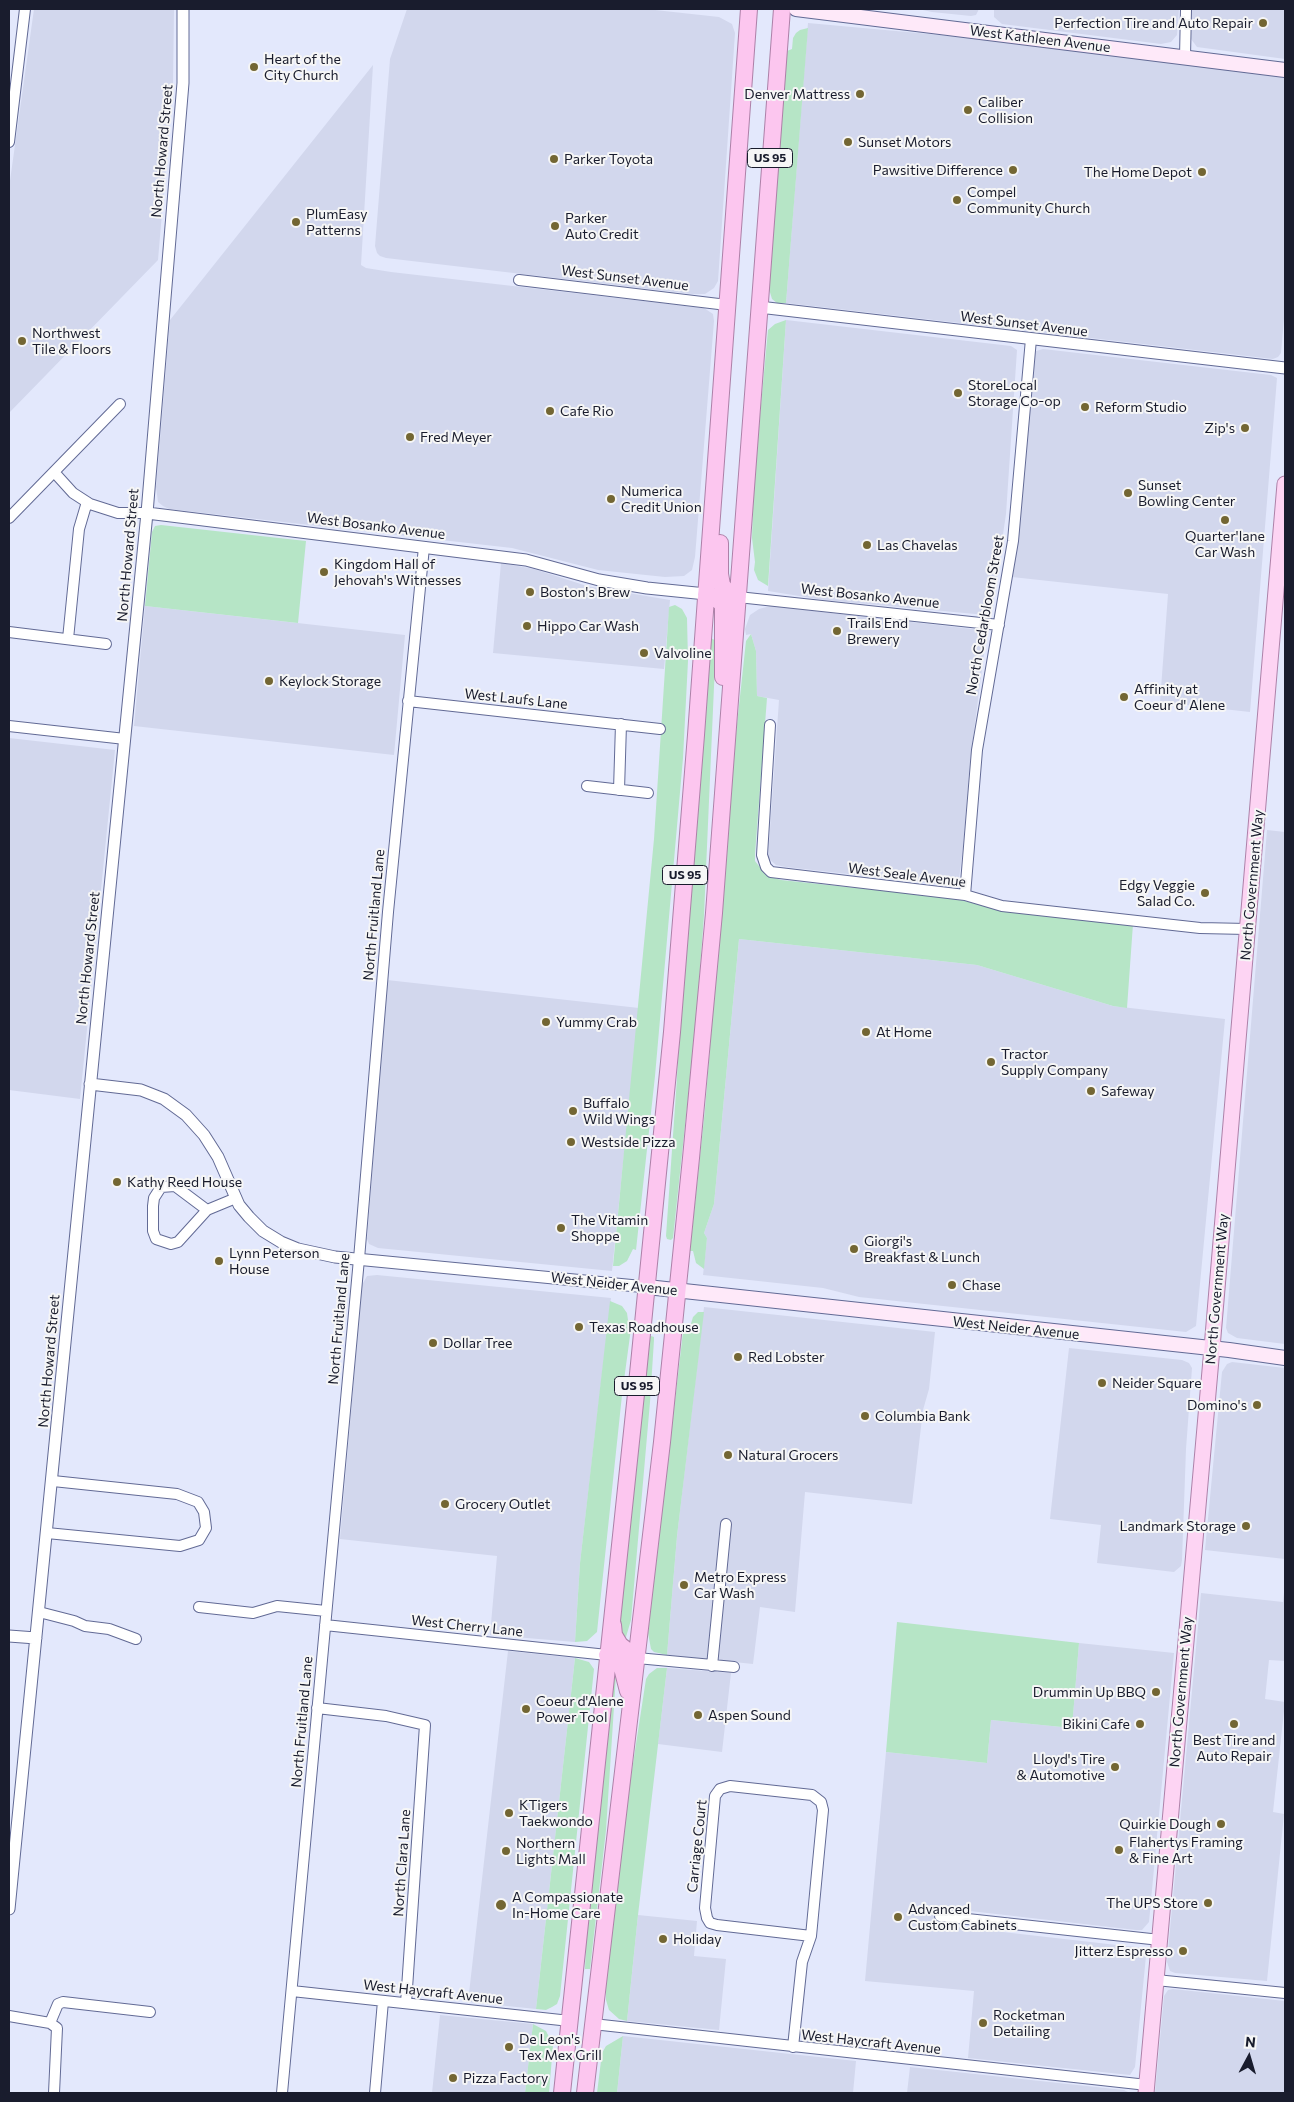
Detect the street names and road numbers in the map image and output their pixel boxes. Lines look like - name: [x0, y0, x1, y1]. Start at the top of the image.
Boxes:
- street label: West Kathleen Avenue: [969, 22, 1111, 56]
- street label: North Howard Street: [148, 84, 176, 218]
- road number: US 95: [748, 148, 792, 168]
- street label: West Sunset Avenue: [560, 262, 690, 294]
- street label: West Sunset Avenue: [959, 308, 1089, 340]
- street label: North Howard Street: [114, 488, 142, 622]
- street label: West Bosanko Avenue: [306, 509, 446, 543]
- street label: North Cedarbloom Street: [963, 534, 1007, 696]
- street label: West Bosanko Avenue: [800, 580, 940, 612]
- street label: West Laufs Lane: [464, 685, 568, 713]
- street label: North Government Way: [1237, 809, 1267, 961]
- street label: North Fruitland Lane: [360, 849, 388, 981]
- street label: West Seale Avenue: [847, 859, 967, 891]
- road number: US 95: [662, 866, 708, 884]
- street label: North Howard Street: [73, 891, 103, 1025]
- street label: North Government Way: [1202, 1213, 1232, 1365]
- street label: North Fruitland Lane: [325, 1253, 353, 1385]
- street label: West Neider Avenue: [550, 1269, 678, 1299]
- street label: North Howard Street: [35, 1294, 63, 1428]
- street label: West Neider Avenue: [952, 1313, 1080, 1343]
- road number: US 95: [614, 1376, 660, 1395]
- street label: West Cherry Lane: [410, 1612, 524, 1640]
- street label: North Government Way: [1166, 1616, 1196, 1768]
- street label: North Fruitland Lane: [288, 1656, 316, 1788]
- street label: Carriage Court: [684, 1799, 710, 1893]
- street label: North Clara Lane: [390, 1809, 414, 1917]
- street label: West Haycraft Avenue: [362, 1976, 504, 2008]
- street label: West Haycraft Avenue: [800, 2026, 942, 2058]

